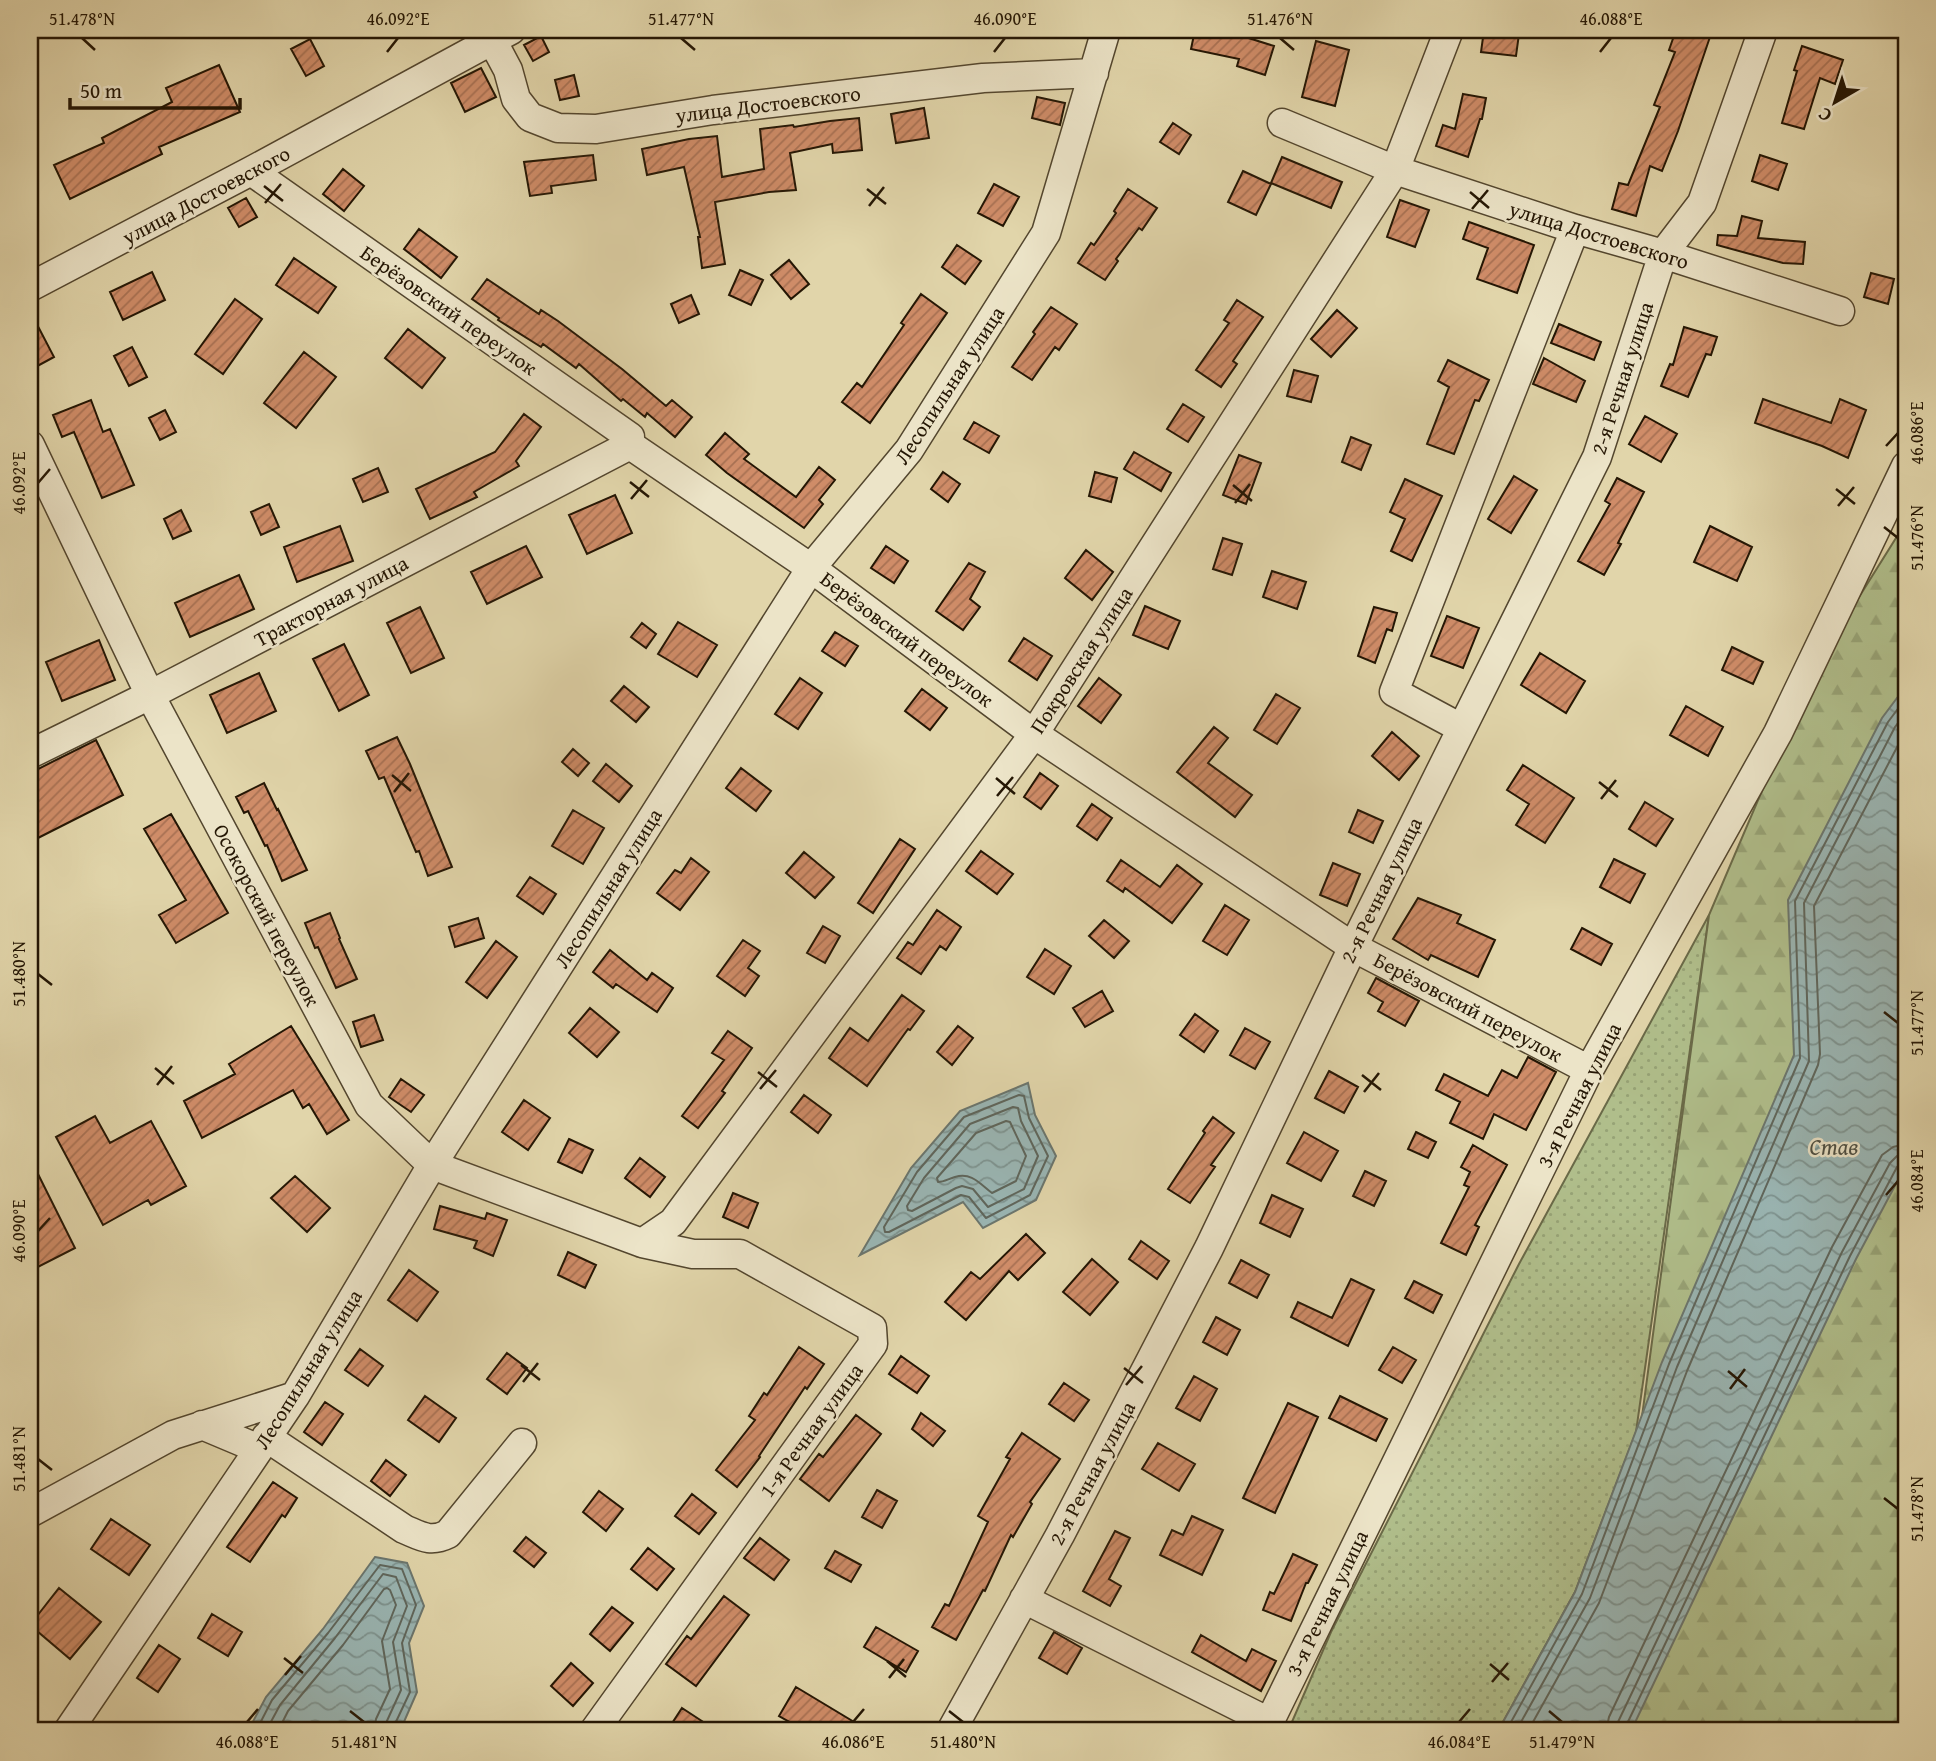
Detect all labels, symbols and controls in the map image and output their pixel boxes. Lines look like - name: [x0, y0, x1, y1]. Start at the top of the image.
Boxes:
- text: 51.478°N: [49, 5, 115, 32]
- text: 46.092°E: [366, 5, 430, 32]
- text: 51.477°N: [648, 5, 714, 32]
- text: 46.090°E: [973, 5, 1037, 32]
- text: 51.476°N: [1247, 5, 1313, 32]
- text: 46.088°E: [1579, 5, 1643, 32]
- scale bar: [70, 66, 240, 110]
- north arrow: [1800, 66, 1870, 136]
- text: 50 m: [80, 75, 122, 106]
- street label: улица Достоевского: [673, 77, 862, 131]
- text: С: [1811, 101, 1837, 129]
- street label: улица Достоевского: [116, 138, 296, 253]
- street label: улица Достоевского: [1504, 193, 1693, 277]
- street label: Берёзовский переулок: [354, 237, 544, 383]
- street label: 2-я Речная улица: [1583, 298, 1661, 458]
- street label: Лесопильная улица: [886, 300, 1012, 470]
- text: 46.086°E: [1903, 401, 1930, 465]
- text: 46.092°E: [5, 451, 32, 515]
- text: 51.476°N: [1903, 505, 1930, 571]
- street label: Тракторная улица: [248, 547, 414, 655]
- street label: Берёзовский переулок: [814, 564, 1000, 715]
- street label: Покровская улица: [1022, 580, 1140, 740]
- street label: Лесопильная улица: [546, 802, 670, 974]
- street label: 2-я Речная улица: [1332, 812, 1430, 968]
- street label: Осокорский переулок: [206, 818, 328, 1012]
- text: 51.480°N: [5, 941, 32, 1007]
- street label: Берёзовский переулок: [1368, 944, 1568, 1070]
- text: 51.477°N: [1903, 990, 1930, 1056]
- street label: 3-я Речная улица: [1529, 1017, 1629, 1173]
- water label: Став: [1810, 1130, 1858, 1163]
- text: 46.084°E: [1903, 1149, 1930, 1213]
- text: 46.090°E: [5, 1199, 32, 1263]
- street label: Лесопильная улица: [246, 1283, 370, 1455]
- street label: 1-я Речная улица: [752, 1357, 870, 1503]
- street label: 2-я Речная улица: [1041, 1395, 1143, 1551]
- text: 51.481°N: [5, 1426, 32, 1492]
- text: 51.478°N: [1903, 1476, 1930, 1542]
- street label: 3-я Речная улица: [1278, 1525, 1376, 1681]
- text: 46.088°E: [215, 1728, 279, 1755]
- text: 51.481°N: [331, 1728, 397, 1755]
- text: 46.086°E: [821, 1728, 885, 1755]
- text: 51.480°N: [930, 1728, 996, 1755]
- text: 46.084°E: [1427, 1728, 1491, 1755]
- text: 51.479°N: [1529, 1728, 1595, 1755]

